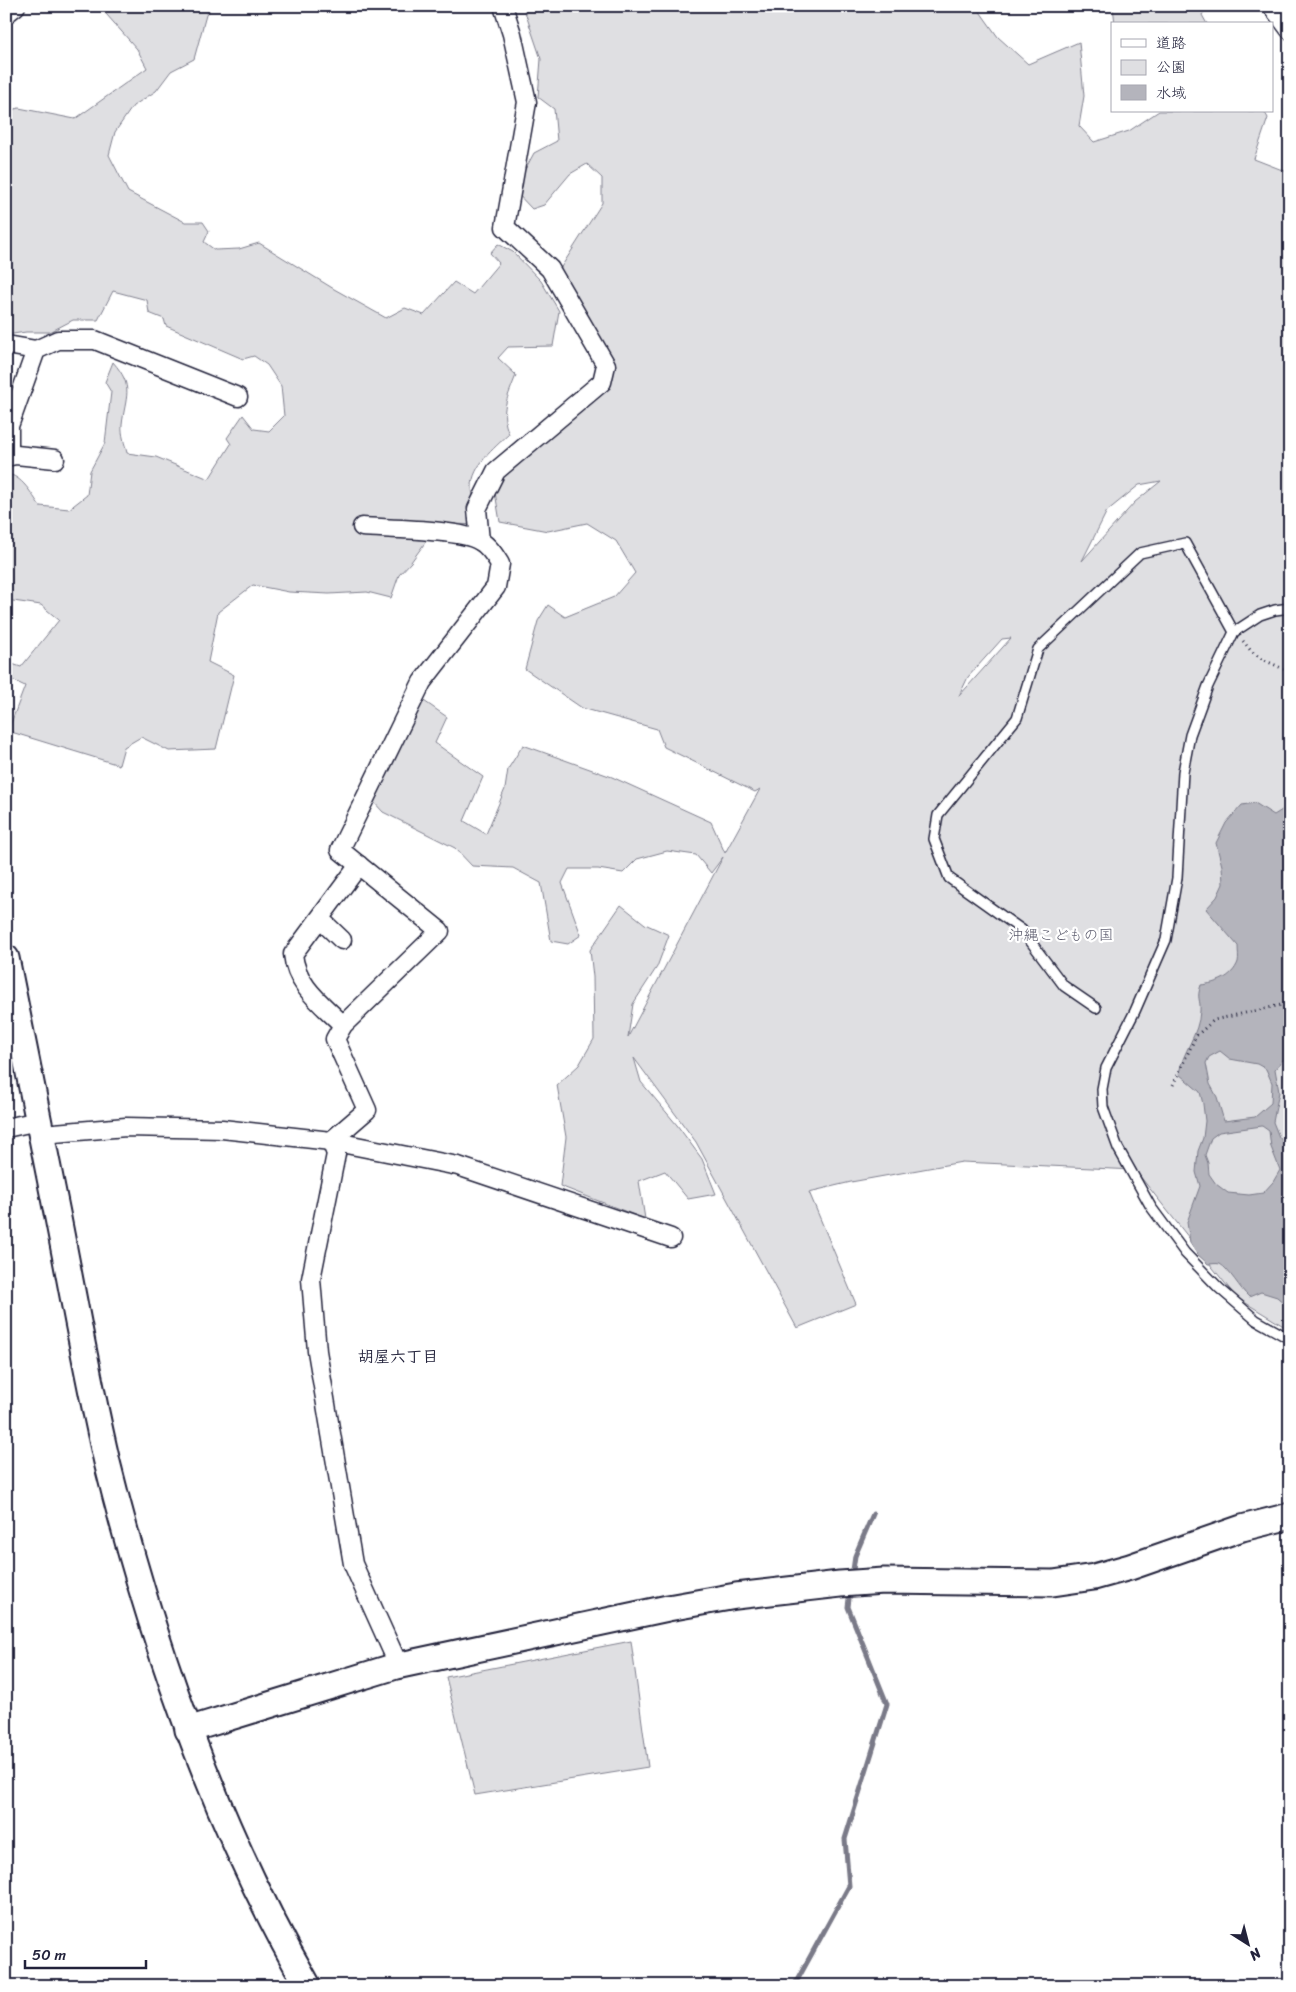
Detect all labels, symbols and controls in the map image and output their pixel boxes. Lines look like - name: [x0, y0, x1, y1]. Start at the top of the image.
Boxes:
- legend: [1111, 22, 1274, 112]
- text: 道路: [1156, 30, 1186, 56]
- text: 公園: [1156, 54, 1186, 80]
- text: 水域: [1156, 80, 1186, 106]
- park label: 沖縄こどもの国: [1008, 922, 1114, 948]
- district label: 胡屋六丁目: [358, 1342, 438, 1371]
- north arrow: [1224, 1920, 1274, 1970]
- scale bar: [25, 1937, 146, 1969]
- text: N: [1244, 1941, 1267, 1967]
- text: 50 m: [32, 1942, 67, 1968]

